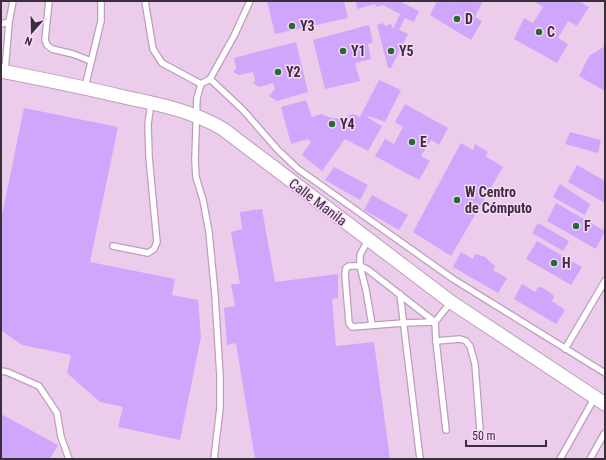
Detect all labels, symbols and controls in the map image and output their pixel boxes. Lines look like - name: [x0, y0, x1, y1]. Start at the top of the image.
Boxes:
- place label: D: [465, 11, 473, 27]
- north arrow: [12, 12, 52, 52]
- marker: D: [452, 14, 462, 24]
- place label: Y3: [300, 18, 315, 34]
- marker: Y3: [287, 21, 297, 31]
- place label: C: [547, 24, 555, 40]
- marker: C: [534, 27, 544, 37]
- text: N: [23, 34, 34, 48]
- place label: Y1: [351, 43, 366, 59]
- place label: Y5: [399, 43, 414, 59]
- marker: Y1: [338, 46, 348, 56]
- marker: Y5: [386, 46, 396, 56]
- place label: Y2: [286, 64, 301, 80]
- marker: Y2: [273, 67, 283, 77]
- place label: Y4: [340, 116, 355, 132]
- marker: Y4: [327, 119, 337, 129]
- place label: E: [420, 134, 427, 150]
- marker: E: [407, 137, 417, 147]
- street label: Calle Manila: [286, 175, 350, 229]
- place label: W Centro de Cómputo: [465, 184, 532, 216]
- marker: W Centro de Cómputo: [452, 195, 462, 205]
- place label: F: [584, 218, 591, 234]
- marker: F: [571, 221, 581, 231]
- place label: H: [562, 255, 571, 271]
- marker: H: [549, 258, 559, 268]
- scale bar: [466, 422, 546, 448]
- text: 50 m: [472, 429, 496, 443]

